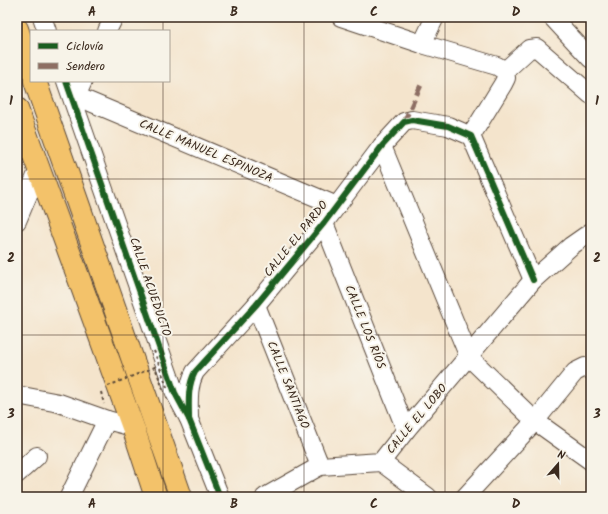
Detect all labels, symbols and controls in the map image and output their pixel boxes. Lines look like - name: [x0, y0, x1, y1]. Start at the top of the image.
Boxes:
- text: A: [88, 2, 96, 23]
- text: B: [230, 2, 238, 23]
- text: C: [370, 2, 378, 23]
- text: D: [512, 2, 521, 23]
- legend: [30, 30, 170, 82]
- text: Ciclovía: [66, 37, 104, 56]
- text: Sendero: [66, 57, 105, 76]
- text: 1: [9, 91, 13, 112]
- text: 1: [595, 91, 599, 112]
- street label: CALLE MANUEL ESPINOZA: [136, 114, 276, 188]
- street label: CALLE EL PARDO: [259, 196, 333, 281]
- street label: CALLE ACUEDUCTO: [124, 235, 176, 340]
- text: 2: [7, 248, 15, 269]
- text: 2: [593, 248, 601, 269]
- street label: CALLE LOS RÍOS: [340, 282, 391, 372]
- street label: CALLE SANTIAGO: [262, 338, 315, 432]
- street label: CALLE EL LOBO: [382, 379, 453, 458]
- text: 3: [6, 404, 15, 425]
- text: 3: [592, 404, 601, 425]
- north arrow: [538, 444, 578, 484]
- text: N: [555, 446, 567, 465]
- text: A: [88, 494, 96, 514]
- text: B: [230, 494, 238, 514]
- text: C: [370, 494, 378, 514]
- text: D: [512, 494, 521, 514]

